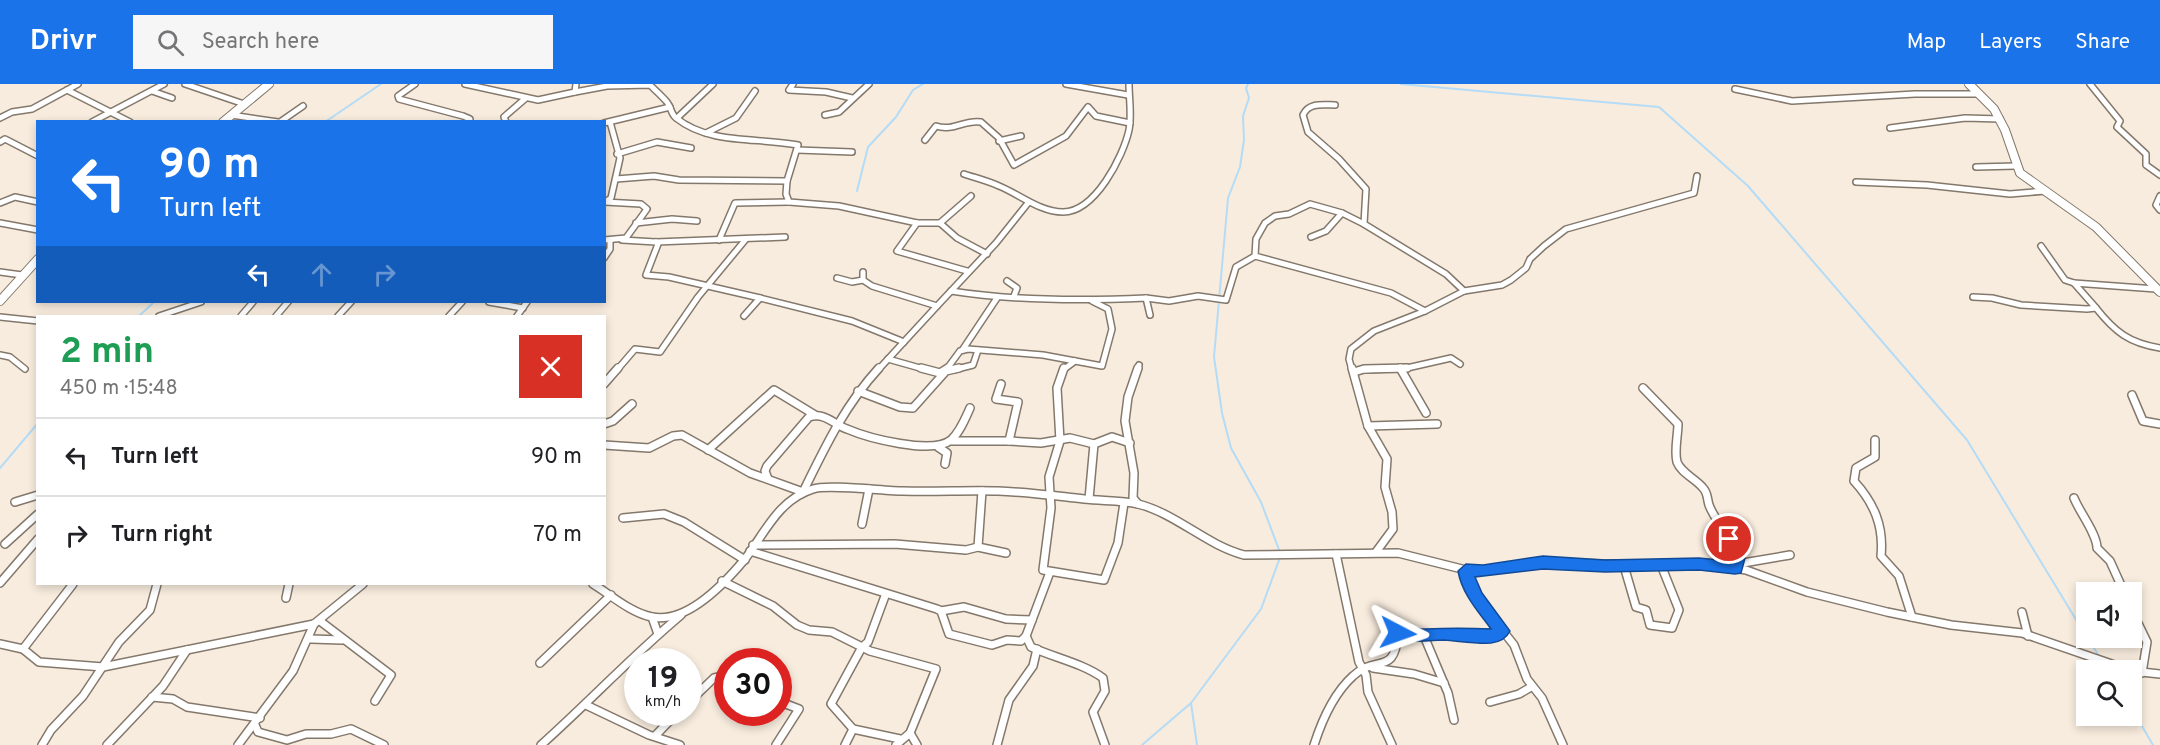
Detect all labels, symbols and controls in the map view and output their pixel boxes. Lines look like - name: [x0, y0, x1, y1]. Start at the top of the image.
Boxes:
- search box: [133, 15, 553, 69]
- text: Drivr: [30, 24, 97, 60]
- icon: search: [154, 26, 187, 59]
- text: Search here: [202, 29, 319, 56]
- text: Map: [1907, 29, 1946, 56]
- text: Layers: [1979, 29, 2042, 56]
- text: Share: [2075, 29, 2130, 56]
- text: 90 m: [159, 140, 260, 193]
- icon: left: [60, 144, 138, 222]
- text: Turn left: [159, 192, 261, 226]
- icon: left: [242, 258, 275, 291]
- icon: ahead: [305, 258, 338, 291]
- icon: right: [368, 258, 401, 291]
- text: 2 min: [60, 330, 154, 376]
- button: close: [519, 335, 582, 398]
- text: 450 m · 15:48: [60, 376, 178, 402]
- icon: left: [60, 441, 93, 474]
- text: Turn left: [111, 444, 199, 471]
- text: 90 m: [531, 444, 582, 471]
- pin: [1703, 513, 1754, 564]
- icon: right: [60, 519, 93, 552]
- text: Turn right: [111, 522, 213, 549]
- text: 70 m: [533, 522, 582, 549]
- icon: arrive: [1712, 522, 1745, 555]
- map controls: [2076, 582, 2142, 726]
- button: sound: [2076, 582, 2142, 648]
- position arrow: [1366, 601, 1430, 665]
- speed limit sign: 30: [714, 648, 792, 726]
- button: search: [2076, 660, 2142, 726]
- text: 19: [648, 661, 678, 698]
- text: km/h: [645, 693, 681, 712]

